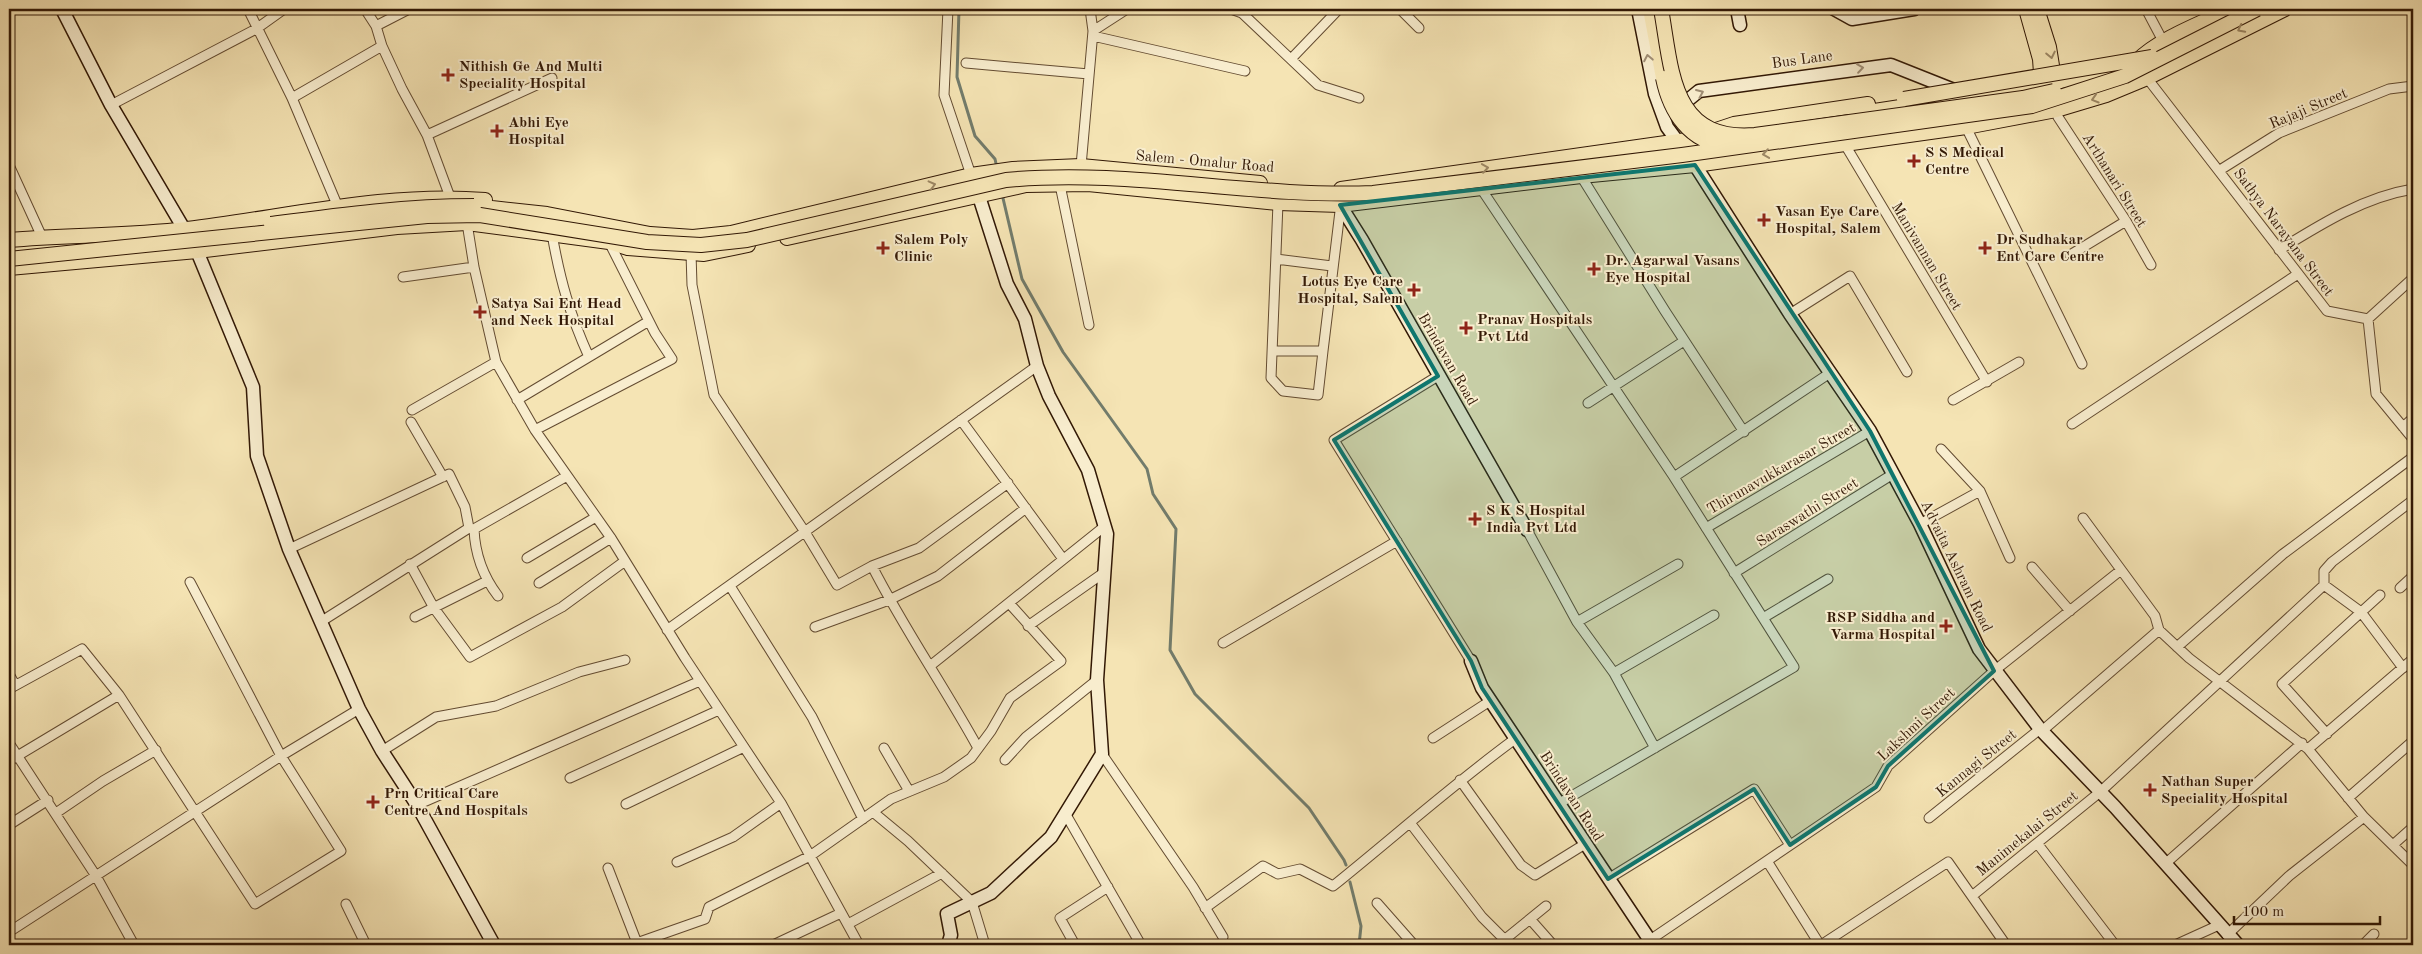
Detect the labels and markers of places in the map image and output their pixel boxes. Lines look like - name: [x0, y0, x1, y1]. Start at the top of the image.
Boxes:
- place label: Nithish Ge And Multi Speciality Hospital: [459, 60, 602, 92]
- marker: Nithish Ge And Multi Speciality Hospital: [441, 68, 455, 82]
- place label: Abhi Eye Hospital: [508, 116, 569, 148]
- marker: Abhi Eye Hospital: [490, 124, 504, 138]
- place label: S S Medical Centre: [1925, 146, 2005, 178]
- marker: S S Medical Centre: [1907, 154, 1921, 168]
- place label: Vasan Eye Care Hospital, Salem: [1775, 205, 1881, 237]
- marker: Vasan Eye Care Hospital, Salem: [1757, 213, 1771, 227]
- place label: Salem Poly Clinic: [894, 233, 969, 265]
- place label: Dr Sudhakar Ent Care Centre: [1996, 233, 2104, 265]
- marker: Salem Poly Clinic: [876, 241, 890, 255]
- marker: Dr Sudhakar Ent Care Centre: [1978, 241, 1992, 255]
- place label: Dr. Agarwal Vasans Eye Hospital: [1605, 254, 1740, 286]
- marker: Dr. Agarwal Vasans Eye Hospital: [1587, 262, 1601, 276]
- place label: Lotus Eye Care Hospital, Salem: [1297, 275, 1403, 307]
- marker: Lotus Eye Care Hospital, Salem: [1407, 283, 1421, 297]
- place label: Satya Sai Ent Head and Neck Hospital: [491, 297, 622, 329]
- marker: Satya Sai Ent Head and Neck Hospital: [473, 305, 487, 319]
- place label: Pranav Hospitals Pvt Ltd: [1477, 313, 1592, 345]
- marker: Pranav Hospitals Pvt Ltd: [1459, 321, 1473, 335]
- place label: S K S Hospital India Pvt Ltd: [1486, 504, 1586, 536]
- marker: S K S Hospital India Pvt Ltd: [1468, 512, 1482, 526]
- place label: RSP Siddha and Varma Hospital: [1826, 611, 1935, 643]
- marker: RSP Siddha and Varma Hospital: [1939, 619, 1953, 633]
- place label: Nathan Super Speciality Hospital: [2161, 775, 2288, 807]
- marker: Nathan Super Speciality Hospital: [2143, 783, 2157, 797]
- place label: Prn Critical Care Centre And Hospitals: [384, 787, 528, 819]
- marker: Prn Critical Care Centre And Hospitals: [366, 795, 380, 809]

